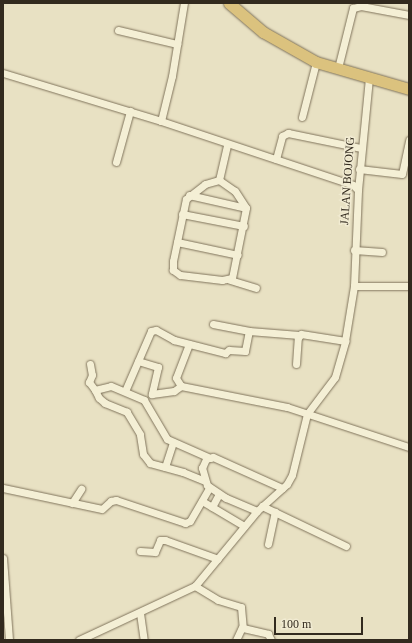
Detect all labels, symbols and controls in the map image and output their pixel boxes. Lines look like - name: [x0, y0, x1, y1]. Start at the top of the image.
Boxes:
- street label: JALAN BOJONG: [338, 136, 358, 226]
- scale bar: [276, 609, 365, 635]
- text: 100 m: [281, 617, 311, 631]

